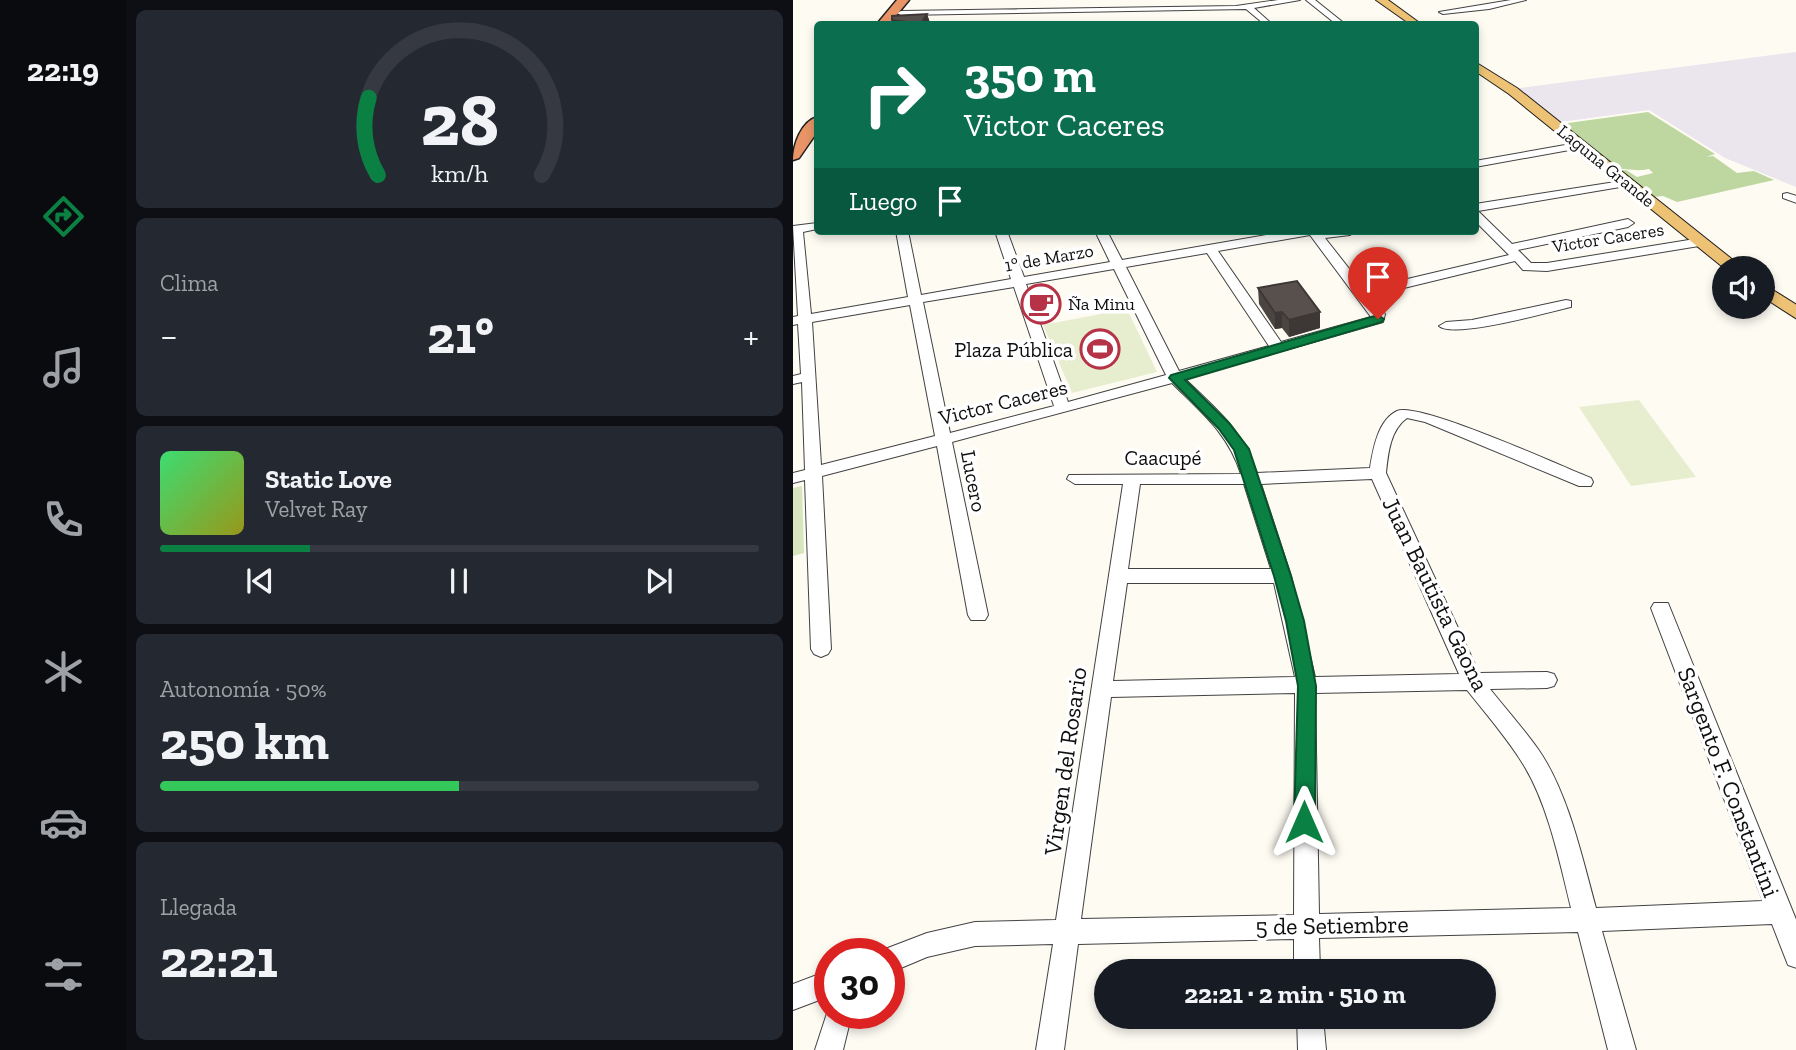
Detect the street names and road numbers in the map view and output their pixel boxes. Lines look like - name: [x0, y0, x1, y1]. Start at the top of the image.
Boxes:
- street label: Laguna Grande: [1553, 120, 1659, 212]
- street label: Victor Caceres: [1550, 218, 1666, 258]
- street label: 1° de Marzo: [1003, 239, 1095, 277]
- street label: Victor Caceres: [935, 374, 1070, 430]
- street label: Caacupé: [1125, 445, 1202, 470]
- street label: Lucero: [956, 448, 992, 514]
- street label: Juan Bautista Gaona: [1376, 492, 1496, 696]
- street label: Sargento F. Constantini: [1672, 663, 1786, 901]
- street label: Virgen del Rosario: [1037, 665, 1093, 858]
- street label: 5 de Setiembre: [1255, 909, 1409, 941]

